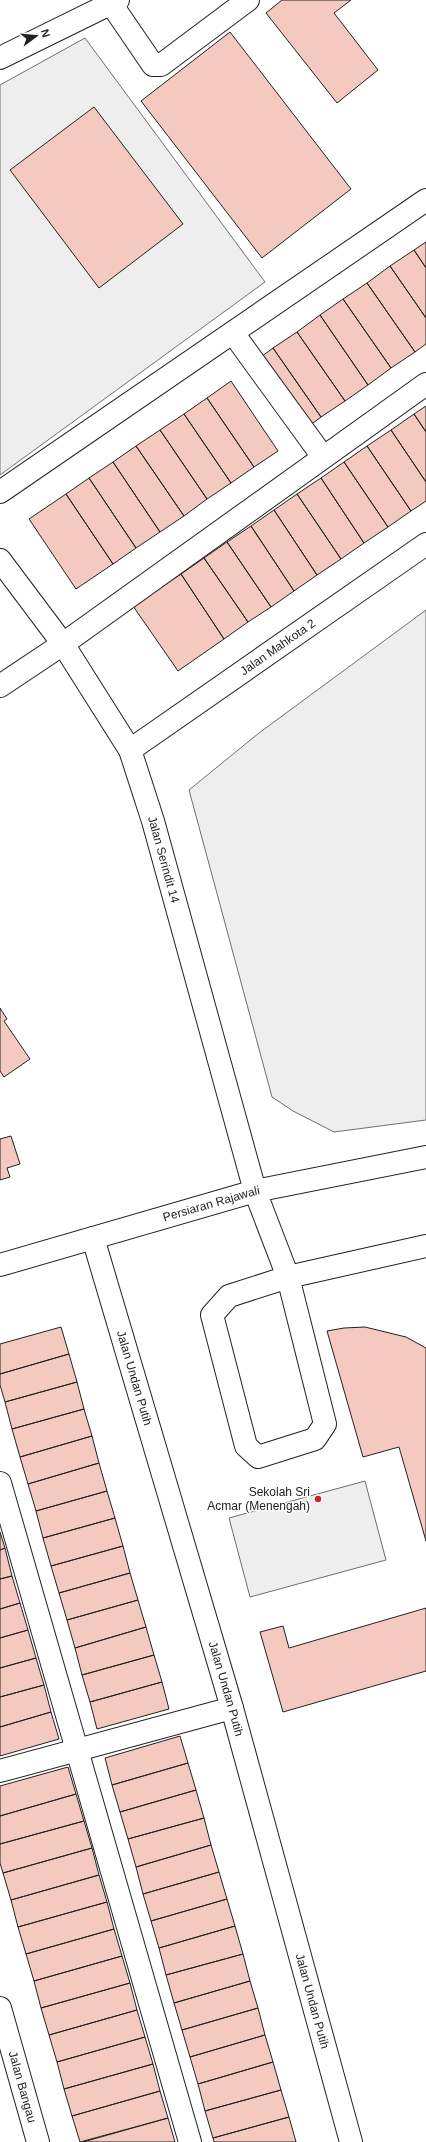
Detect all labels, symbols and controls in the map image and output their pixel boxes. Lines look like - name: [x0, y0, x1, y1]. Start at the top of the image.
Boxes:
- north arrow: [16, 16, 56, 56]
- text: N: [39, 28, 52, 39]
- street label: Jalan Mahkota 2: [238, 616, 318, 678]
- street label: Jalan Serindit 14: [145, 814, 182, 905]
- street label: Persiaran Rajawali: [161, 1183, 261, 1224]
- street label: Jalan Undan Putih: [114, 1329, 155, 1427]
- place label: Sekolah Sri Acmar (Menengah): [207, 1485, 310, 1513]
- marker: Sekolah Sri Acmar (Menengah): [313, 1494, 323, 1504]
- street label: Jalan Undan Putih: [206, 1640, 246, 1738]
- street label: Jalan Undan Putih: [293, 1952, 332, 2050]
- street label: Jalan Bangau: [6, 2050, 39, 2124]

